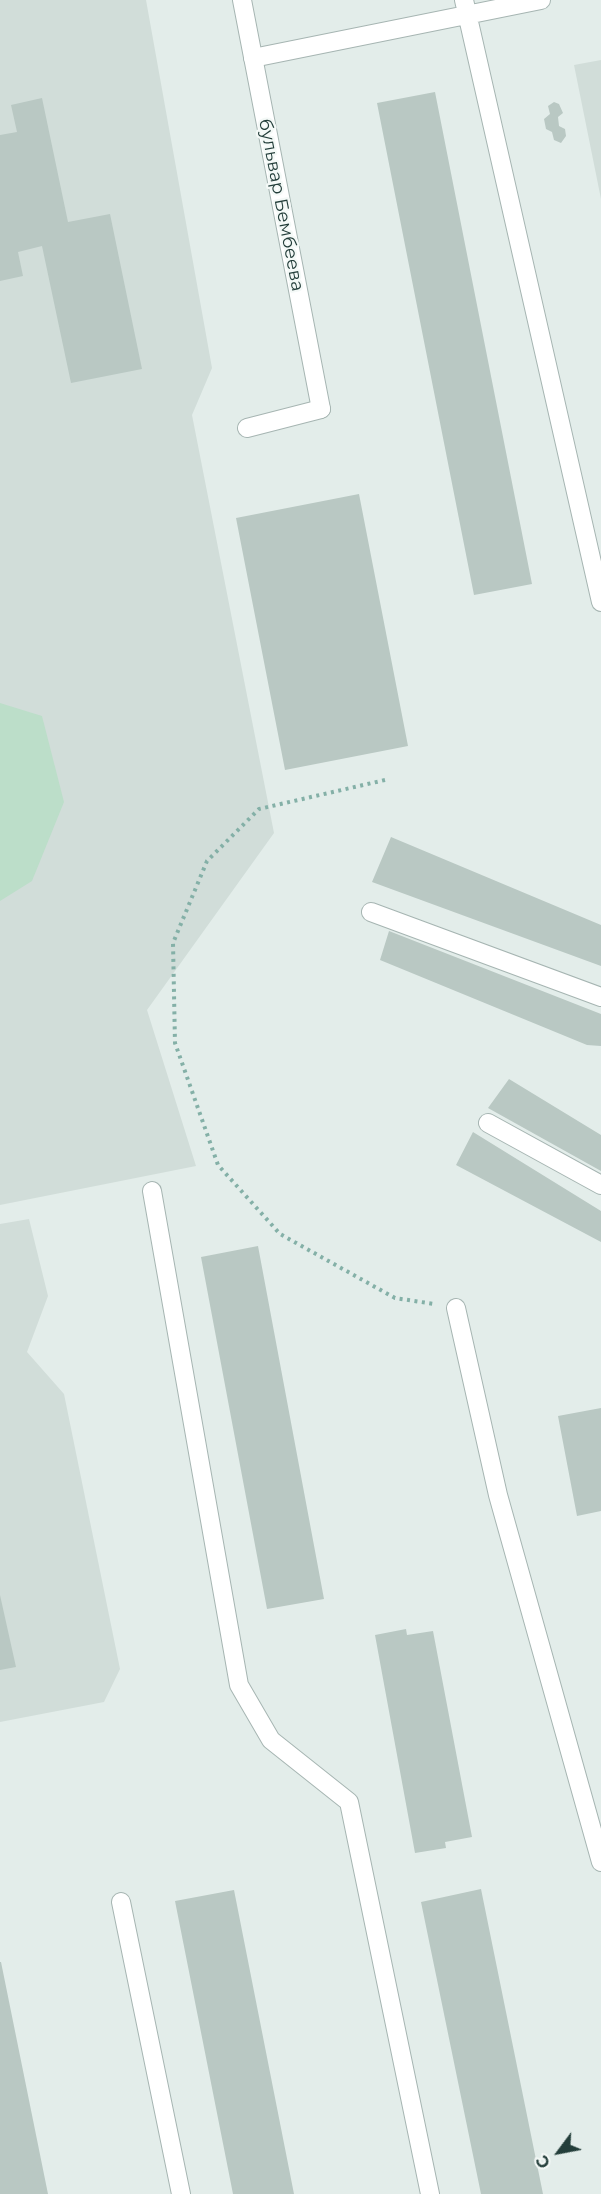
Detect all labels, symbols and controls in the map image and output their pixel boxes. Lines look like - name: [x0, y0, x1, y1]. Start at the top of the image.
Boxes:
- street label: бульвар Бембеева: [254, 117, 308, 293]
- north arrow: [529, 2122, 589, 2182]
- text: С: [532, 2152, 554, 2172]

